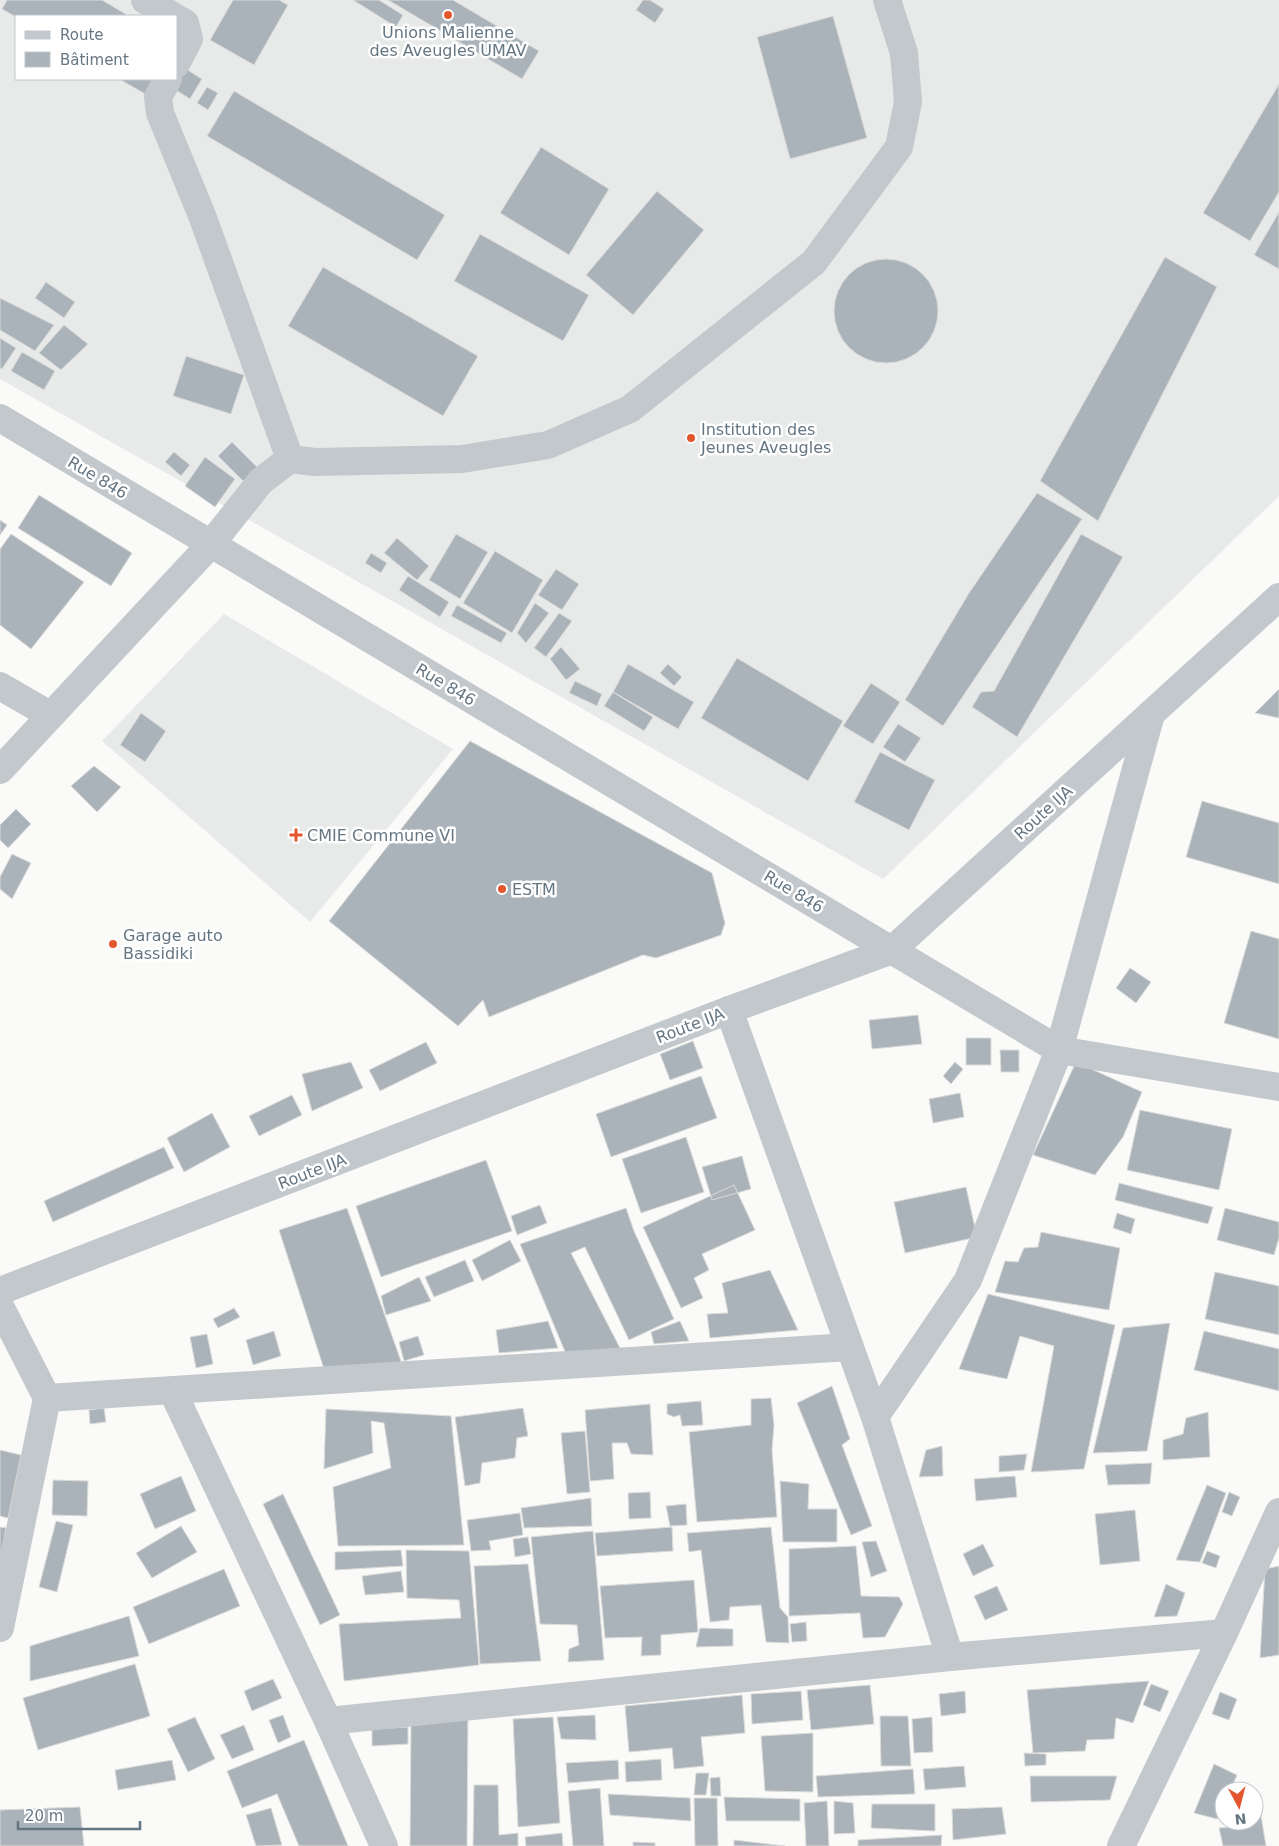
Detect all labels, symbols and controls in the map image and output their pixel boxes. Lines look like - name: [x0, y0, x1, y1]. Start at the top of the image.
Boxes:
- marker: Unions Malienne des Aveugles UMAV: [442, 9, 454, 21]
- legend: [15, 15, 178, 80]
- place label: Unions Malienne des Aveugles UMAV: [369, 23, 527, 60]
- text: Route: [60, 26, 104, 44]
- text: Bâtiment: [60, 51, 129, 69]
- place label: Institution des Jeunes Aveugles: [700, 420, 831, 457]
- marker: Institution des Jeunes Aveugles: [685, 432, 697, 444]
- street label: Rue 846: [65, 452, 131, 503]
- street label: Rue 846: [413, 659, 479, 710]
- street label: Route IJA: [1010, 781, 1076, 843]
- place label: CMIE Commune VI: [307, 826, 455, 845]
- marker: CMIE Commune VI: [289, 828, 303, 842]
- street label: Rue 846: [761, 866, 827, 917]
- place label: ESTM: [512, 880, 556, 899]
- marker: ESTM: [496, 883, 508, 895]
- place label: Garage auto Bassidiki: [123, 926, 223, 963]
- marker: Garage auto Bassidiki: [107, 938, 119, 950]
- street label: Route IJA: [653, 1004, 727, 1047]
- street label: Route IJA: [275, 1150, 349, 1193]
- north arrow: [1214, 1781, 1264, 1831]
- scale bar: [18, 1798, 140, 1830]
- text: 20 m: [25, 1807, 63, 1825]
- text: N: [1234, 1810, 1247, 1828]

